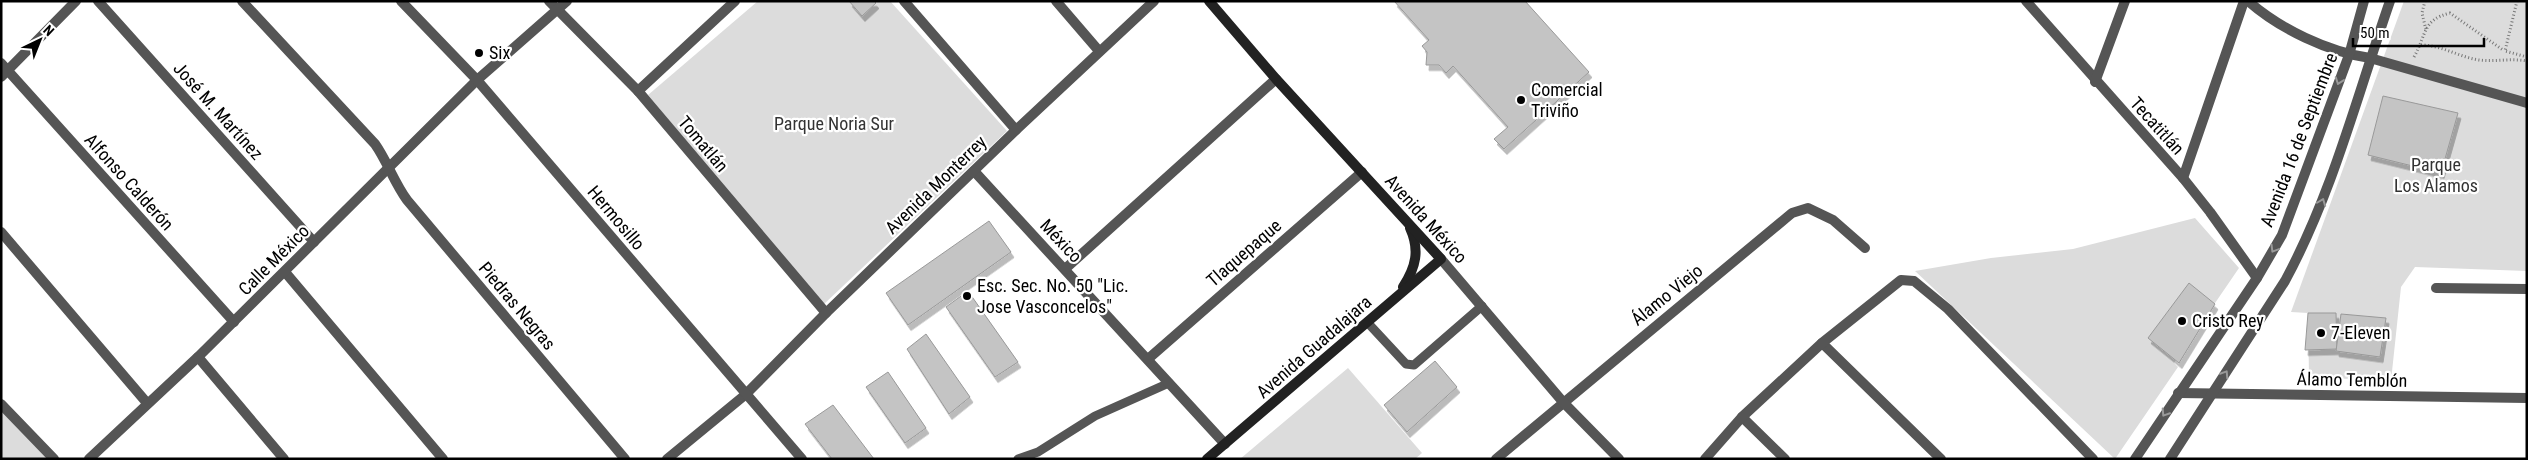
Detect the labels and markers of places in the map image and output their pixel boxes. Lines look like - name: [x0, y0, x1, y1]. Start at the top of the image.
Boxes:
- place label: Six: [489, 42, 510, 63]
- marker: Six: [473, 47, 485, 59]
- place label: Comercial Triviño: [1531, 79, 1603, 121]
- marker: Comercial Triviño: [1515, 94, 1527, 106]
- place label: Esc. Sec. No. 50 "Lic. Jose Vasconcelos": [977, 275, 1129, 317]
- marker: Esc. Sec. No. 50 "Lic. Jose Vasconcelos": [961, 290, 973, 302]
- place label: Cristo Rey: [2192, 310, 2264, 331]
- marker: Cristo Rey: [2176, 315, 2188, 327]
- place label: 7-Eleven: [2331, 322, 2391, 343]
- marker: 7-Eleven: [2315, 327, 2327, 339]

